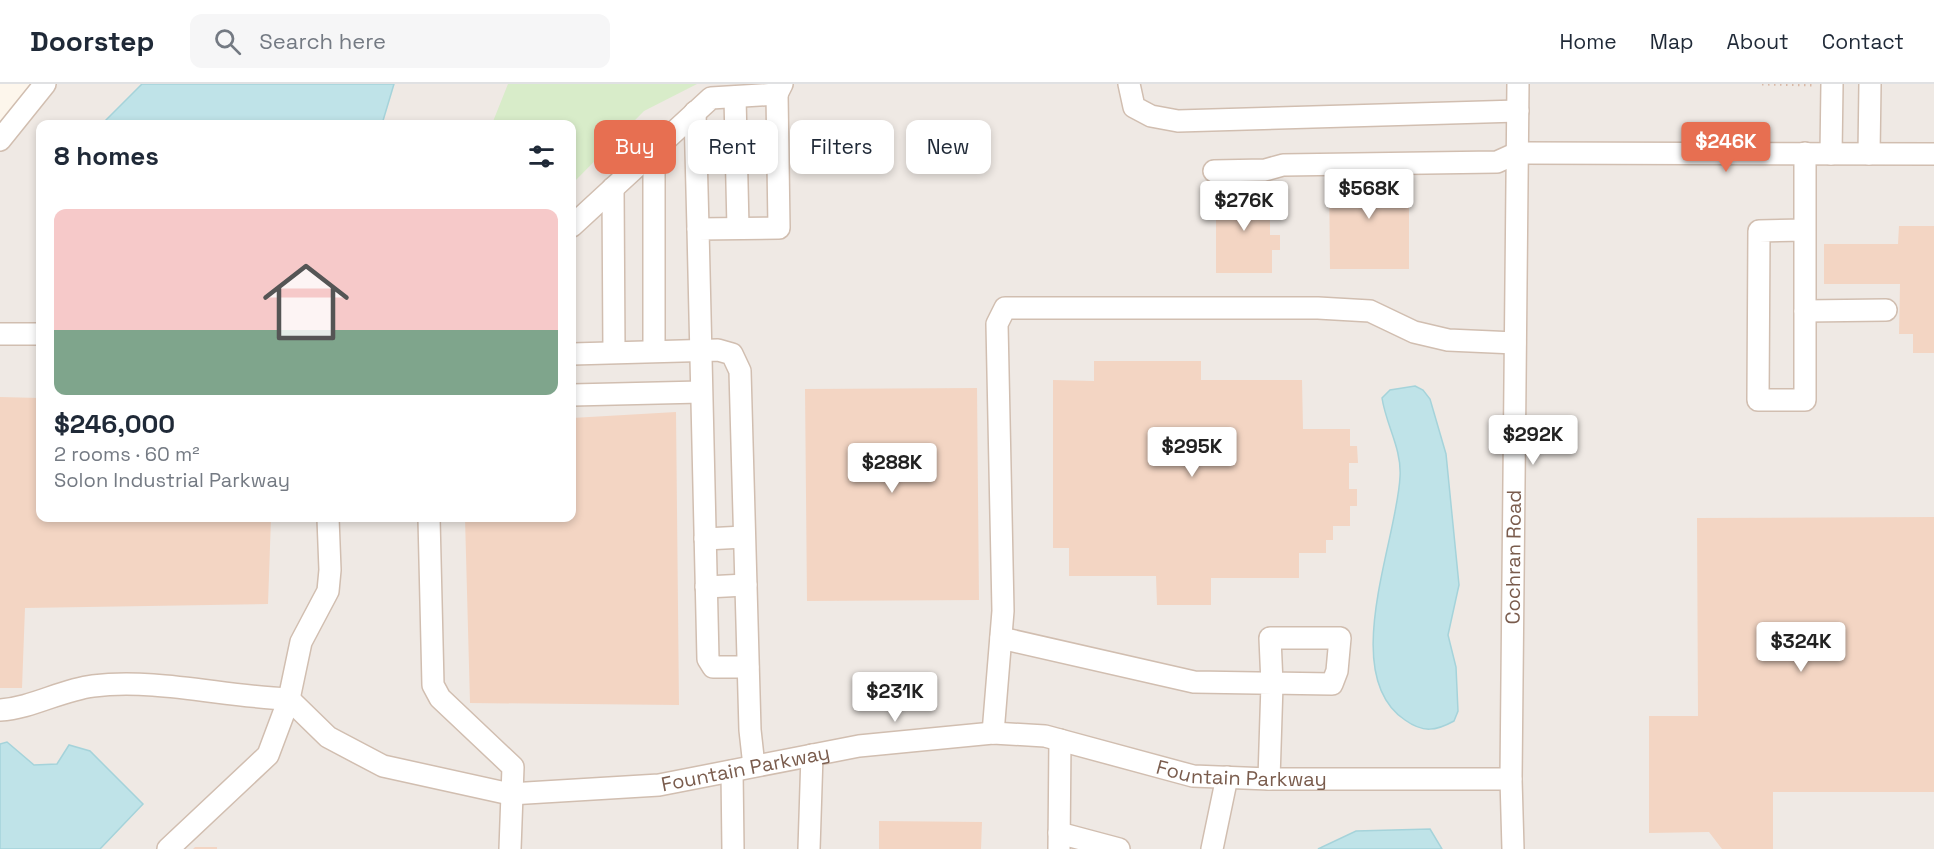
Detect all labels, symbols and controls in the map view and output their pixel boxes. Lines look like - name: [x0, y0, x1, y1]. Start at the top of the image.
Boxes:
- search box: [190, 14, 610, 68]
- text: Doorstep: [30, 23, 154, 59]
- icon: search: [211, 25, 244, 58]
- text: Search here: [259, 27, 386, 55]
- text: Home: [1559, 28, 1617, 55]
- text: Map: [1650, 28, 1694, 55]
- text: About: [1727, 28, 1789, 55]
- text: Contact: [1822, 28, 1904, 55]
- chip: Buy: [594, 120, 676, 174]
- chip: Rent: [688, 120, 778, 174]
- chip: Filters: [790, 120, 894, 174]
- chip: New: [906, 120, 991, 174]
- pin: $246K: [1684, 122, 1768, 173]
- text: $246K: [1695, 128, 1757, 154]
- text: 8 homes: [54, 139, 159, 173]
- icon: filters: [525, 140, 558, 173]
- pin: $568K: [1327, 169, 1411, 220]
- text: $568K: [1339, 175, 1400, 201]
- pin: $276K: [1202, 181, 1286, 232]
- text: $276K: [1214, 187, 1274, 213]
- icon: home: [252, 248, 360, 356]
- text: $246,000: [54, 407, 175, 441]
- pin: $292K: [1491, 415, 1575, 466]
- text: $292K: [1503, 421, 1563, 447]
- pin: $295K: [1150, 427, 1234, 478]
- text: $295K: [1162, 433, 1222, 459]
- text: 2 rooms · 60 m²: [54, 441, 200, 467]
- pin: $288K: [850, 443, 934, 494]
- text: $288K: [862, 449, 922, 475]
- text: Solon Industrial Parkway: [54, 467, 290, 493]
- street label: Cochran Road: [1500, 490, 1527, 625]
- pin: $324K: [1759, 622, 1843, 673]
- text: $324K: [1770, 628, 1832, 654]
- pin: $231K: [853, 672, 937, 723]
- text: $231K: [866, 678, 924, 704]
- street label: Fountain Parkway: [659, 739, 832, 797]
- street label: Fountain Parkway: [1154, 754, 1327, 792]

